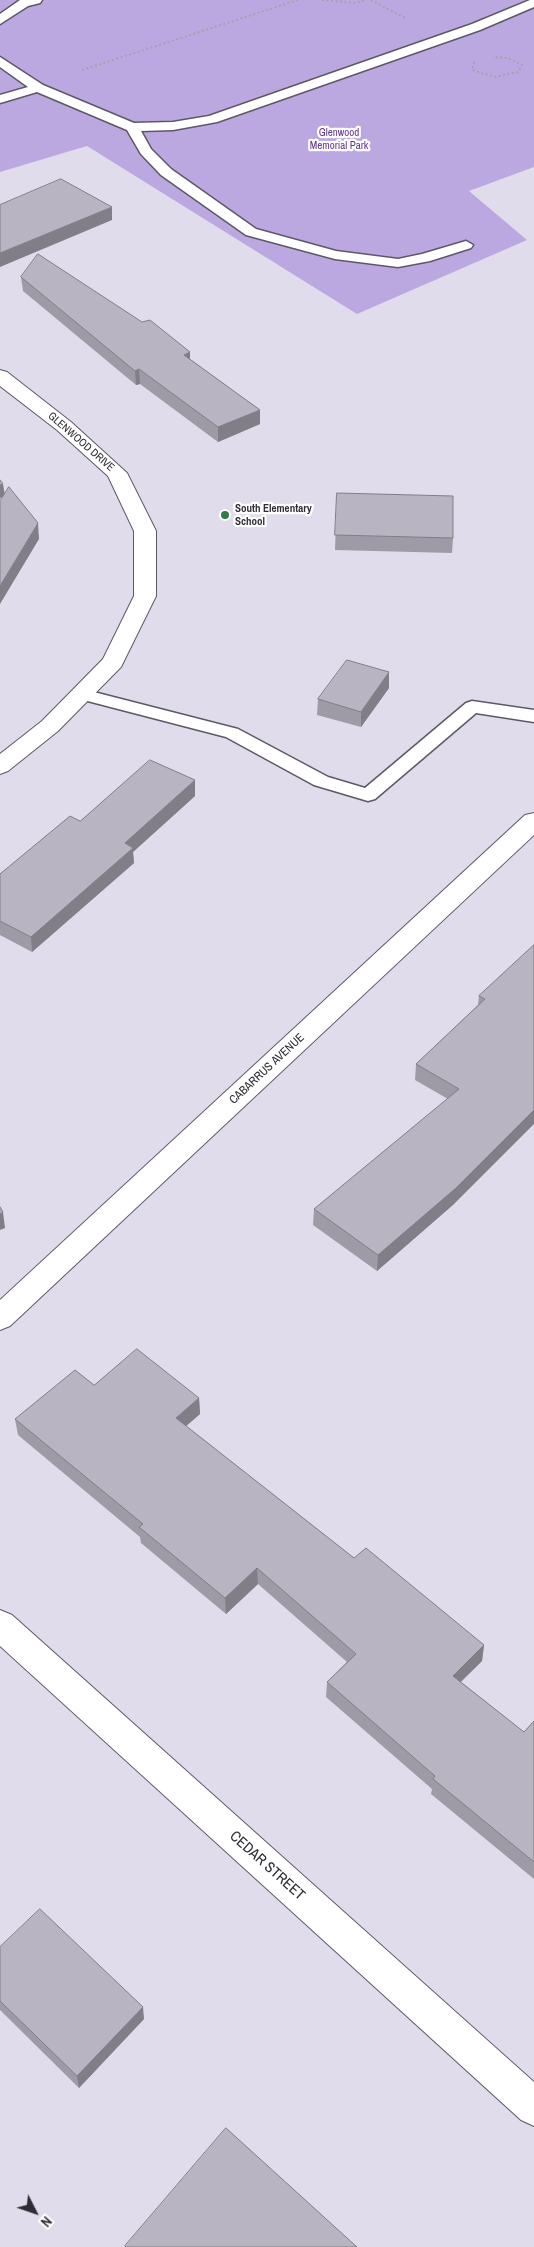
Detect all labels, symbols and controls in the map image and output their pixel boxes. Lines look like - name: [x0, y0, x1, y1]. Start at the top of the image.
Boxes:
- park label: Glenwood Memorial Park: [310, 126, 368, 152]
- street label: GLENWOOD DRIVE: [45, 410, 117, 474]
- place label: South Elementary School: [235, 502, 312, 528]
- marker: South Elementary School: [219, 509, 231, 521]
- street label: CABARRUS AVENUE: [227, 1031, 307, 1107]
- street label: CEDAR STREET: [226, 1828, 308, 1904]
- north arrow: [10, 2187, 60, 2237]
- text: N: [37, 2213, 56, 2231]

